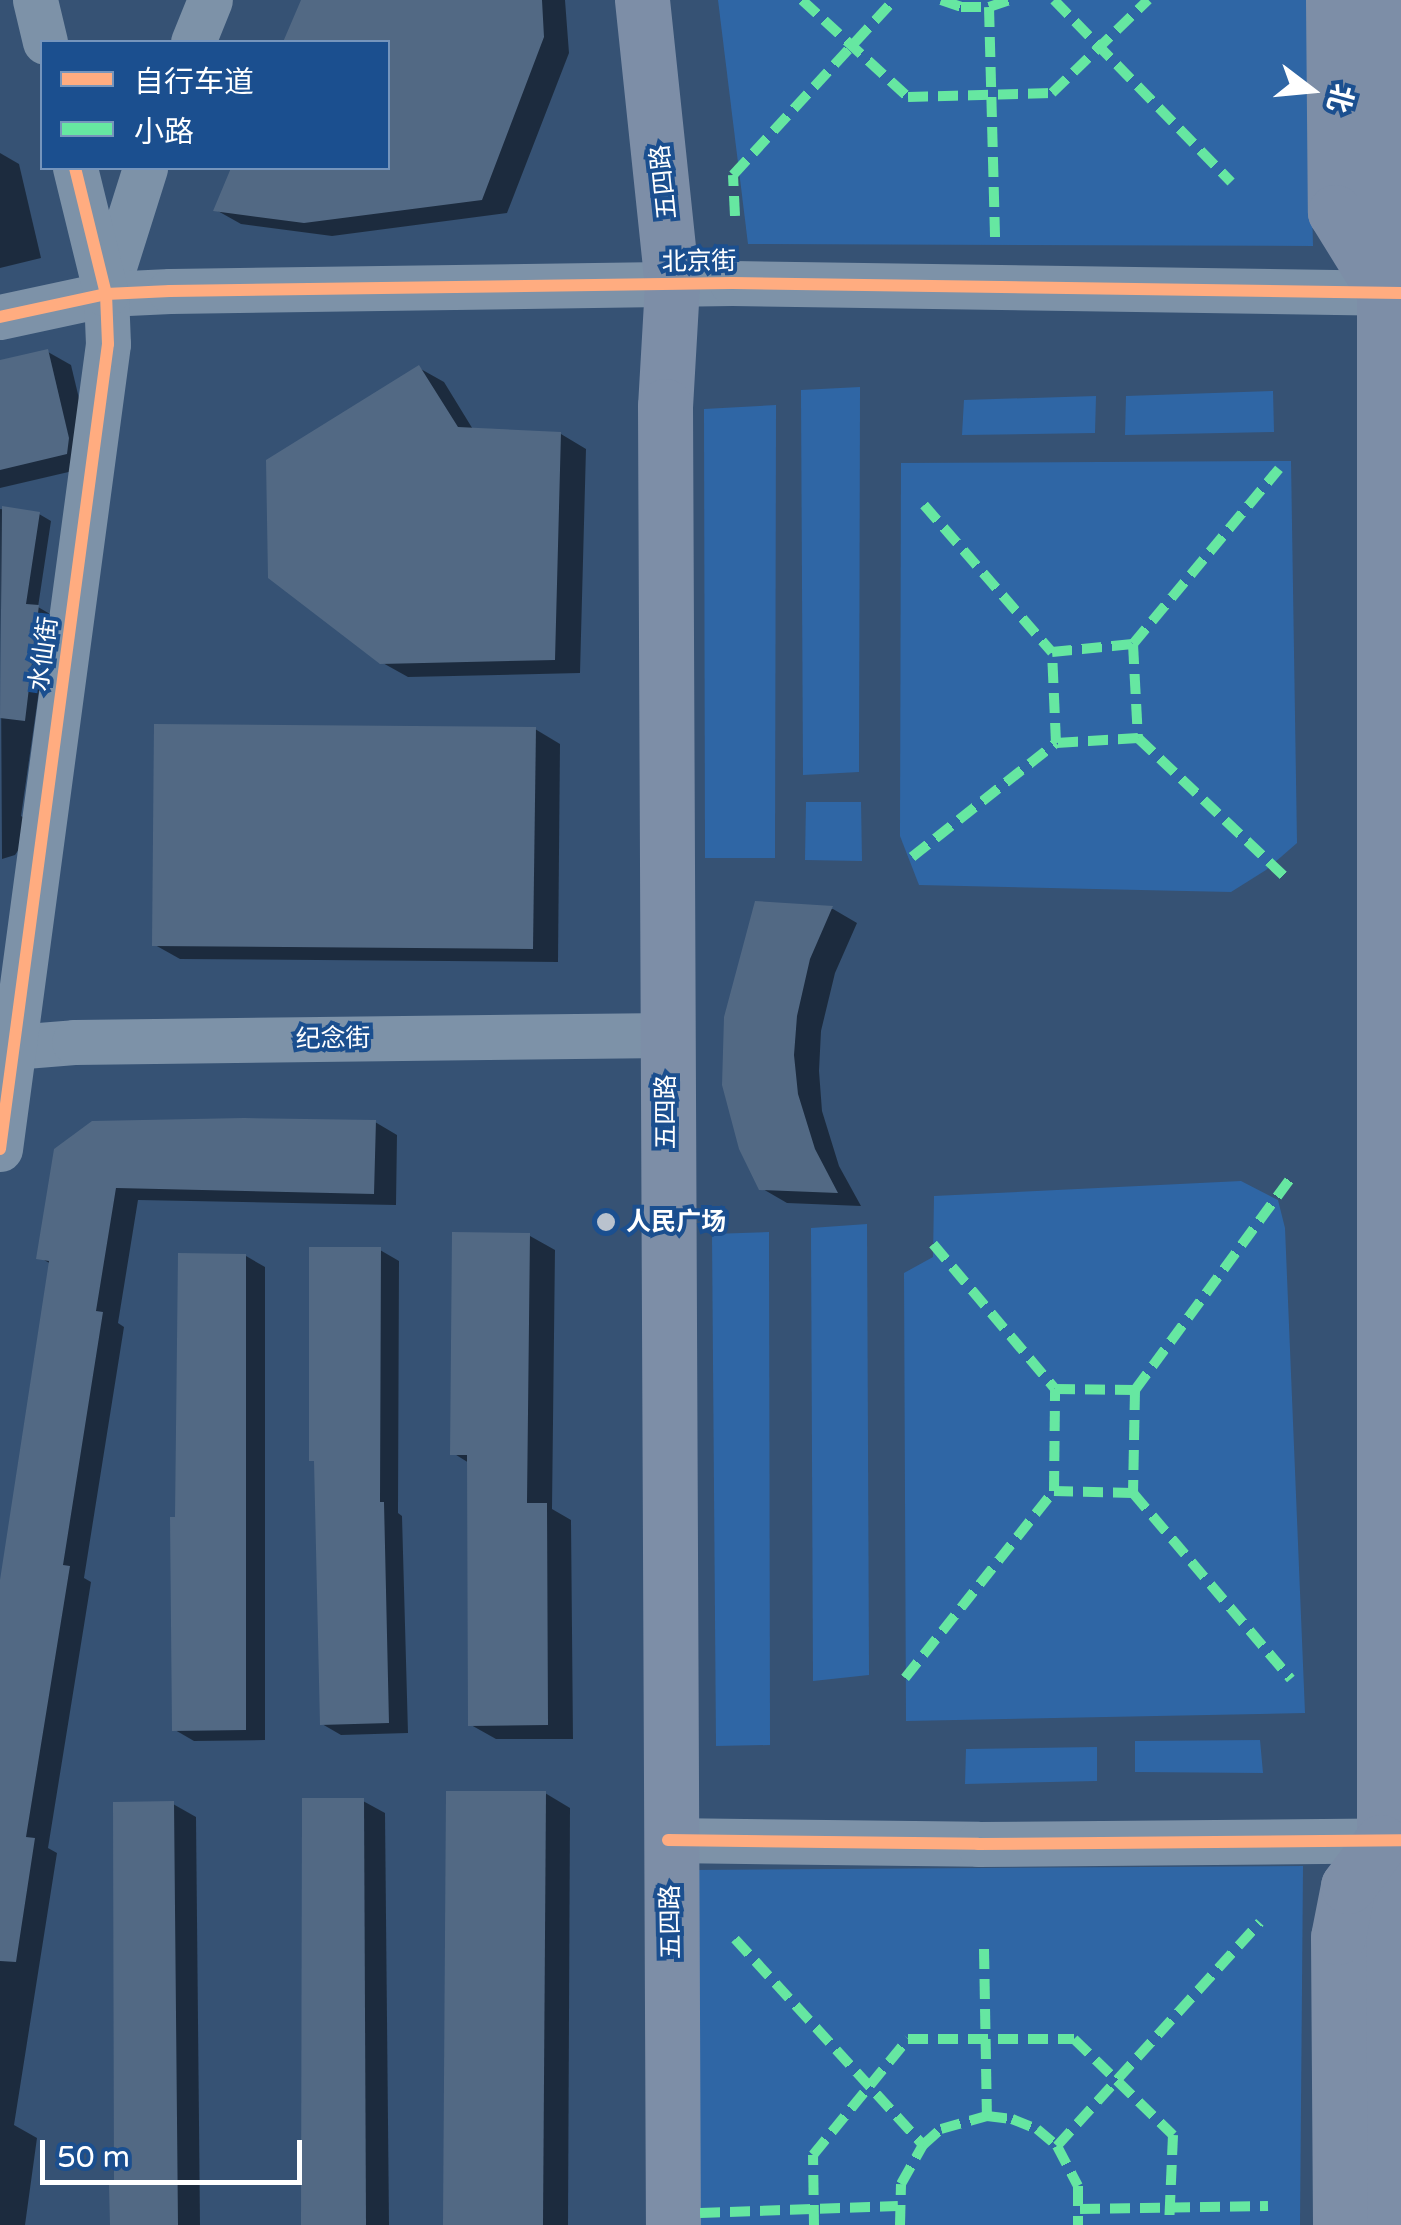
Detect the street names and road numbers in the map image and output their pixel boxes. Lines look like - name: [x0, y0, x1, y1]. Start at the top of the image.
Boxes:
- street label: 五四路: [645, 143, 683, 221]
- street label: 北京街: [661, 246, 737, 278]
- street label: 水仙街: [24, 615, 64, 693]
- street label: 纪念街: [295, 1023, 371, 1055]
- street label: 五四路: [651, 1075, 681, 1149]
- street label: 五四路: [655, 1884, 687, 1960]

